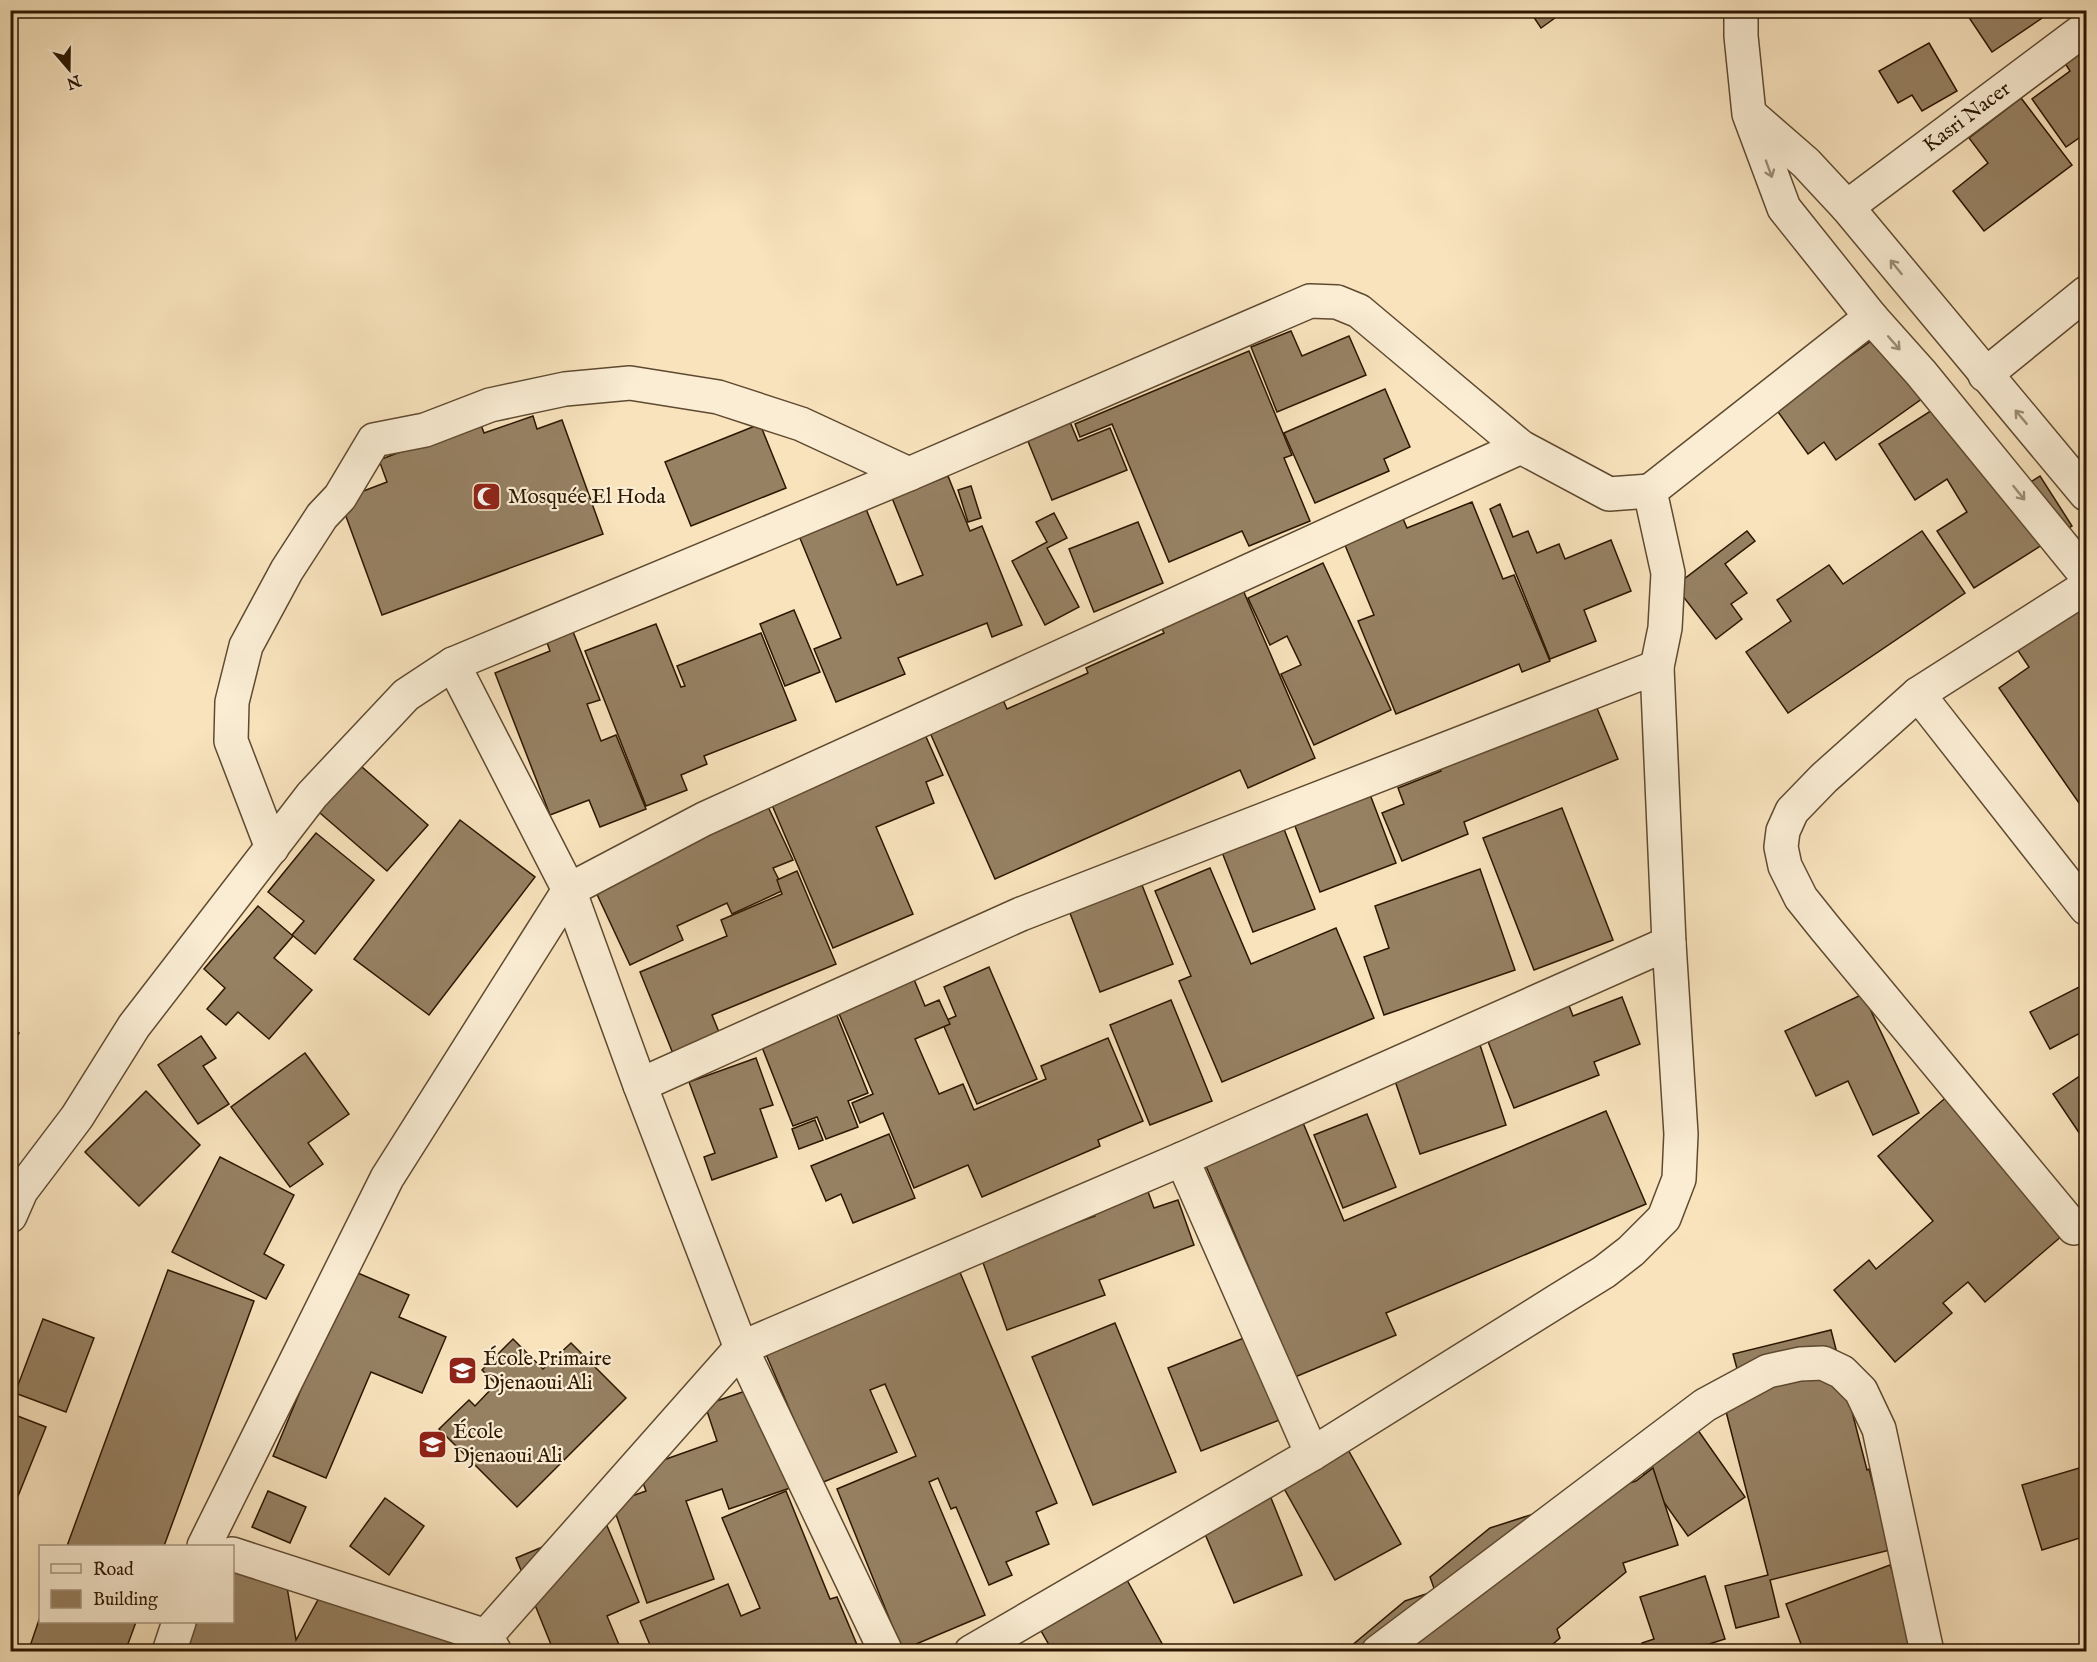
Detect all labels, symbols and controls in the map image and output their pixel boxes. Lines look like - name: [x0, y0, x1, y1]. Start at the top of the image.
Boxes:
- north arrow: [39, 39, 99, 99]
- text: N: [63, 69, 84, 93]
- street label: Kasri Nacer: [1918, 75, 2016, 159]
- one-way arrow: [1765, 159, 1776, 177]
- one-way arrow: [1890, 260, 1903, 276]
- one-way arrow: [1887, 335, 1901, 350]
- one-way arrow: [2015, 409, 2028, 425]
- mosque icon: Mosquée El Hoda: [471, 481, 503, 513]
- place label: Mosquée El Hoda: [508, 484, 666, 511]
- one-way arrow: [2012, 484, 2025, 500]
- place label: École Primaire Djenaoui Ali: [483, 1345, 612, 1397]
- school or university icon: École Primaire Djenaoui Ali: [446, 1355, 478, 1387]
- place label: École Djenaoui Ali: [453, 1418, 563, 1470]
- school or university icon: École Djenaoui Ali: [416, 1428, 448, 1460]
- legend: [39, 1545, 234, 1623]
- text: Road: [93, 1559, 134, 1582]
- text: Building: [93, 1589, 158, 1612]

